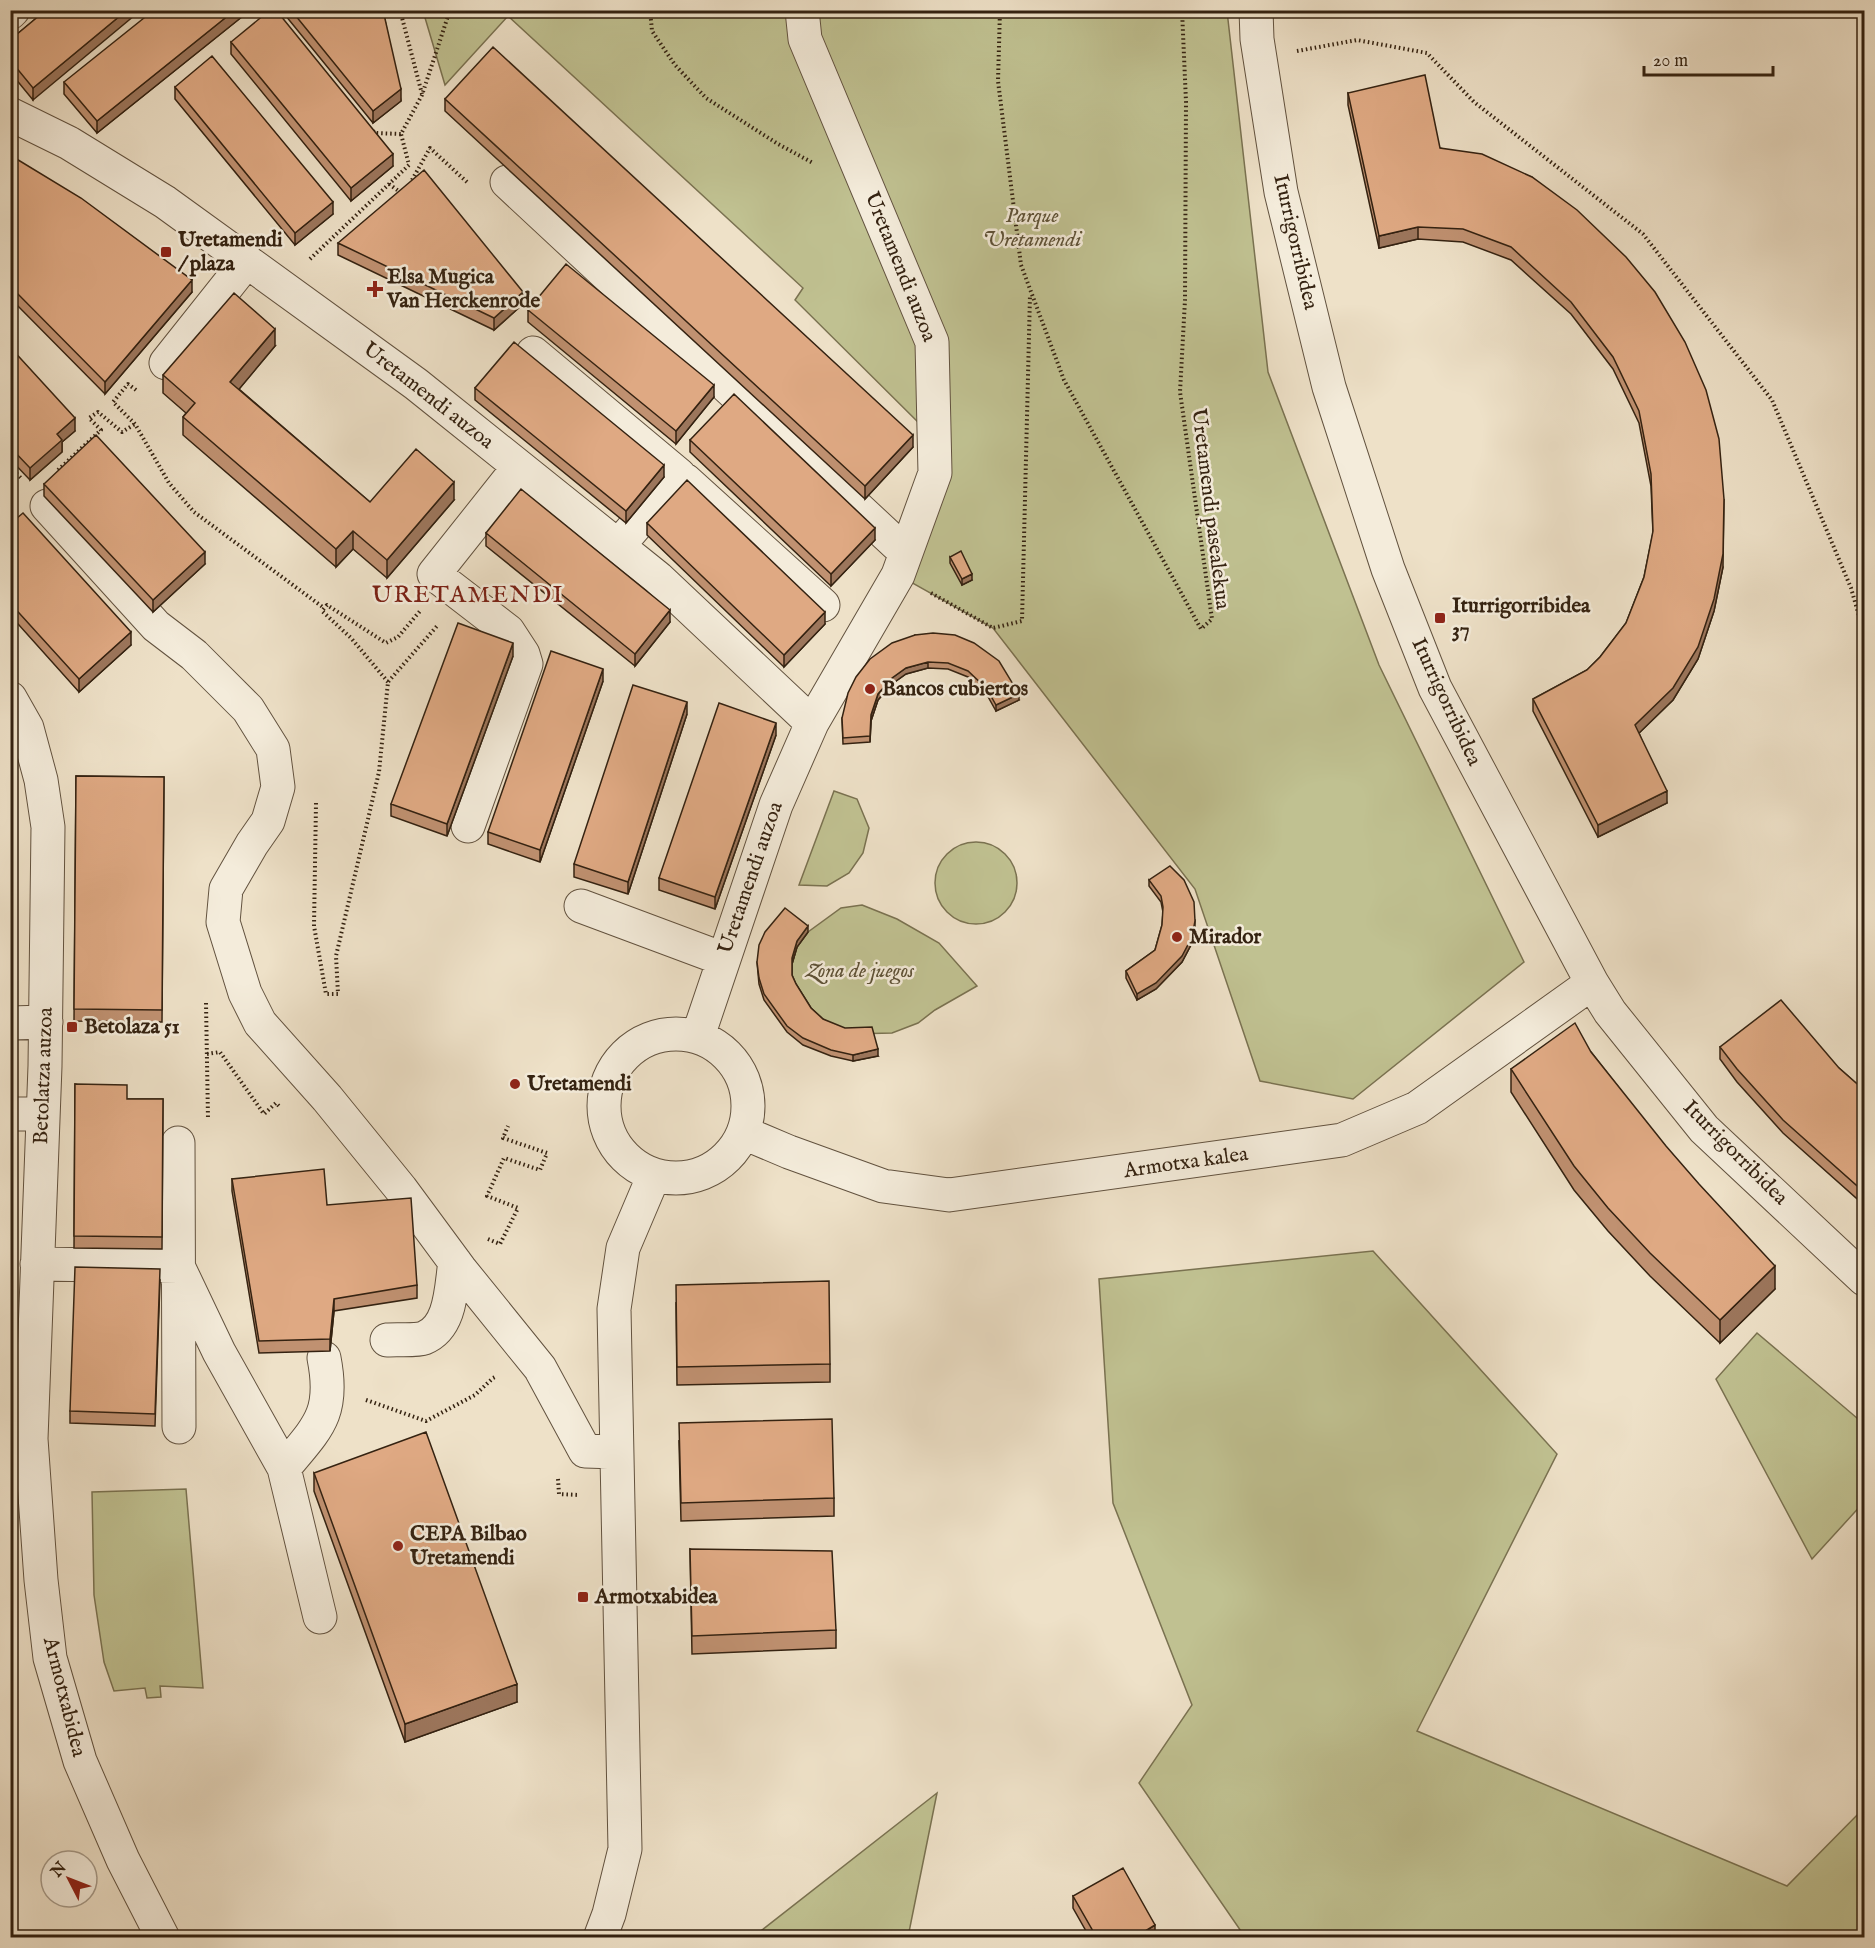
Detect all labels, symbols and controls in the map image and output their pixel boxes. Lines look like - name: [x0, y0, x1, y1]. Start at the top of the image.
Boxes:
- scale bar: [1644, 39, 1773, 77]
- text: 20 m: [1653, 50, 1688, 73]
- street label: Iturrigorribidea: [1266, 172, 1324, 313]
- street label: Uretamendi auzoa: [858, 188, 943, 347]
- park label: Parque Uretamendi: [983, 203, 1083, 254]
- place label: Uretamendi / plaza: [177, 227, 283, 278]
- marker: Uretamendi / plaza: [159, 245, 173, 259]
- place label: Elsa Mugica Van Herckenrode: [386, 264, 541, 315]
- marker: Elsa Mugica Van Herckenrode: [368, 282, 382, 296]
- street label: Uretamendi auzoa: [357, 336, 500, 456]
- street label: Uretamendi pasealekua: [1184, 407, 1236, 612]
- district label: URETAMENDI: [372, 580, 564, 611]
- place label: Iturrigorribidea 37: [1452, 593, 1591, 644]
- marker: Iturrigorribidea 37: [1433, 611, 1447, 625]
- street label: Iturrigorribidea: [1405, 634, 1488, 771]
- place label: Bancos cubiertos: [882, 676, 1028, 703]
- marker: Bancos cubiertos: [863, 682, 877, 696]
- street label: Uretamendi auzoa: [712, 797, 790, 958]
- place label: Mirador: [1189, 924, 1262, 951]
- marker: Mirador: [1170, 930, 1184, 944]
- park label: Zona de juegos: [804, 958, 915, 985]
- street label: Betolatza auzoa: [28, 1006, 60, 1145]
- place label: Betolaza 51: [84, 1014, 180, 1041]
- marker: Betolaza 51: [65, 1020, 79, 1034]
- place label: Uretamendi: [526, 1071, 632, 1098]
- marker: Uretamendi: [508, 1077, 522, 1091]
- street label: Iturrigorribidea: [1677, 1095, 1794, 1212]
- street label: Armotxa kalea: [1121, 1141, 1251, 1185]
- place label: CEPA Bilbao Uretamendi: [409, 1521, 527, 1572]
- marker: CEPA Bilbao Uretamendi: [391, 1539, 405, 1553]
- place label: Armotxabidea: [594, 1584, 718, 1611]
- marker: Armotxabidea: [576, 1590, 590, 1604]
- street label: Armotxabidea: [36, 1633, 92, 1761]
- north arrow: [39, 1849, 99, 1909]
- text: N: [47, 1858, 72, 1883]

